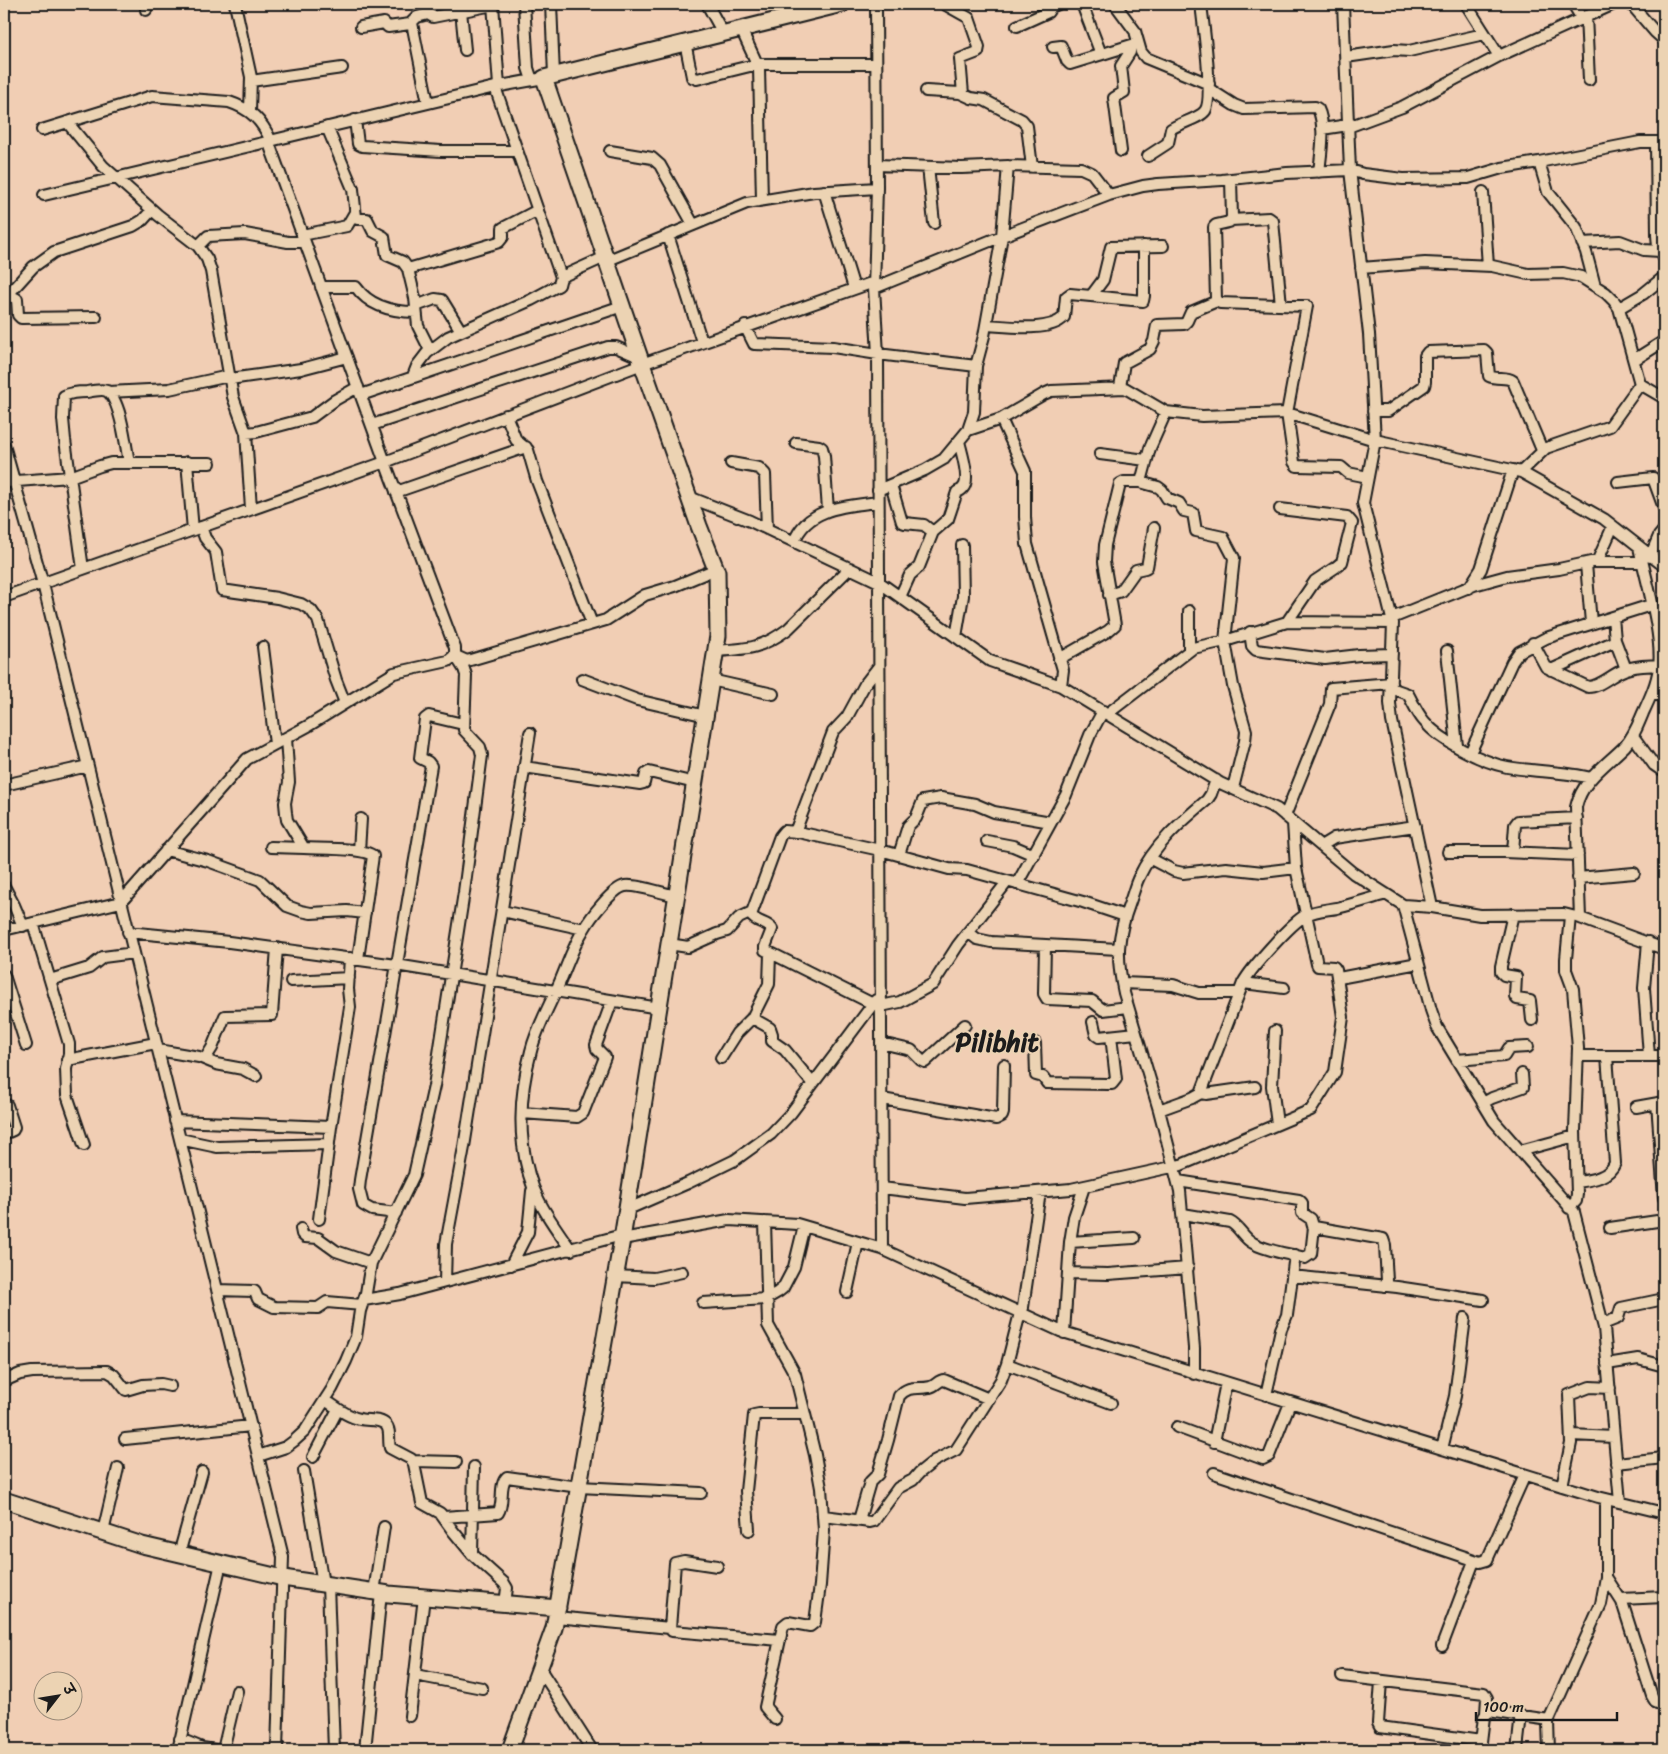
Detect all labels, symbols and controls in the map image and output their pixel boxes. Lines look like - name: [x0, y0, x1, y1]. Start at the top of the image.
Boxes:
- district label: Pilibhit: [955, 1019, 1039, 1065]
- north arrow: [32, 1672, 82, 1722]
- text: उ: [55, 1677, 83, 1701]
- scale bar: [1476, 1689, 1617, 1721]
- text: 100 m: [1483, 1694, 1524, 1720]

